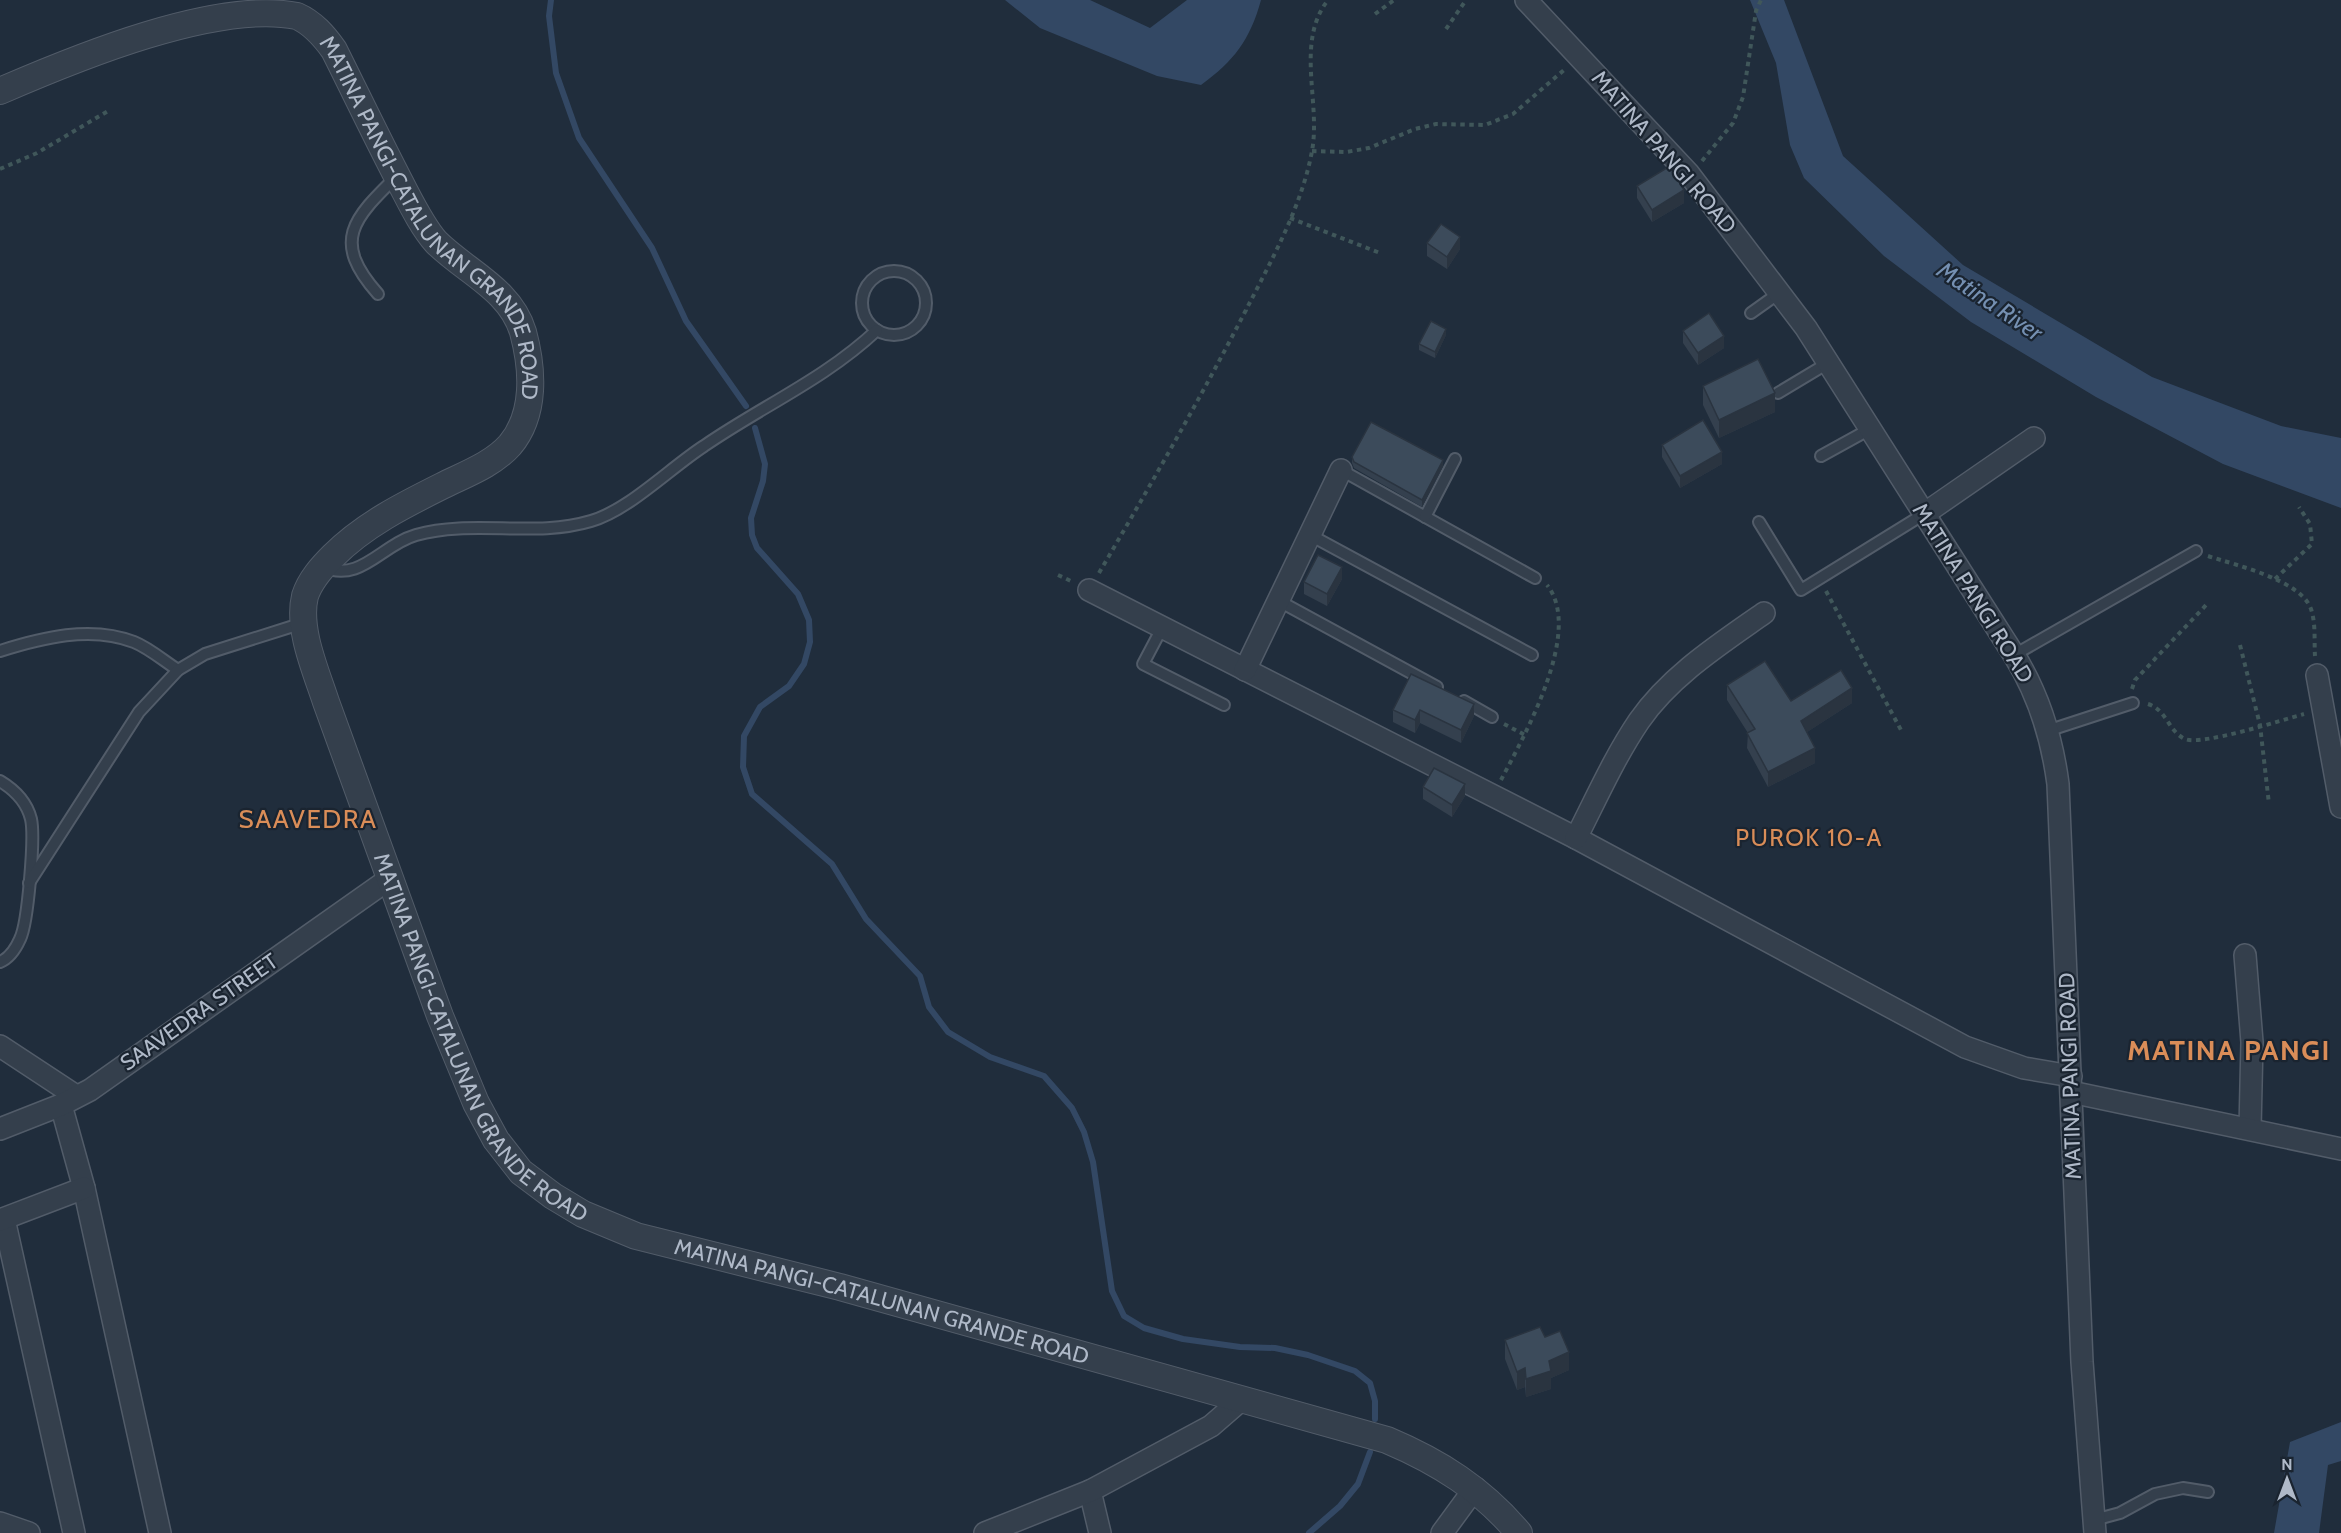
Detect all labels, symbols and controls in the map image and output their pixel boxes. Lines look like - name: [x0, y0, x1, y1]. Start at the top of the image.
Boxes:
- street label: MATINA PANGI-CATALUNAN GRANDE ROAD: [314, 30, 544, 401]
- street label: MATINA PANGI ROAD: [1586, 65, 1742, 239]
- water label: Matina River: [1931, 255, 2049, 348]
- street label: MATINA PANGI ROAD: [1907, 498, 2039, 688]
- district label: SAAVEDRA: [239, 803, 377, 835]
- district label: PUROK 10-A: [1735, 823, 1883, 852]
- street label: MATINA PANGI-CATALUNAN GRANDE ROAD: [368, 849, 593, 1227]
- street label: SAAVEDRA STREET: [115, 947, 283, 1076]
- street label: MATINA PANGI ROAD: [2053, 972, 2087, 1180]
- district label: MATINA PANGI: [2127, 1033, 2331, 1067]
- street label: MATINA PANGI-CATALUNAN GRANDE ROAD: [672, 1233, 1092, 1370]
- north arrow: [2257, 1449, 2317, 1509]
- text: N: [2281, 1455, 2293, 1474]

